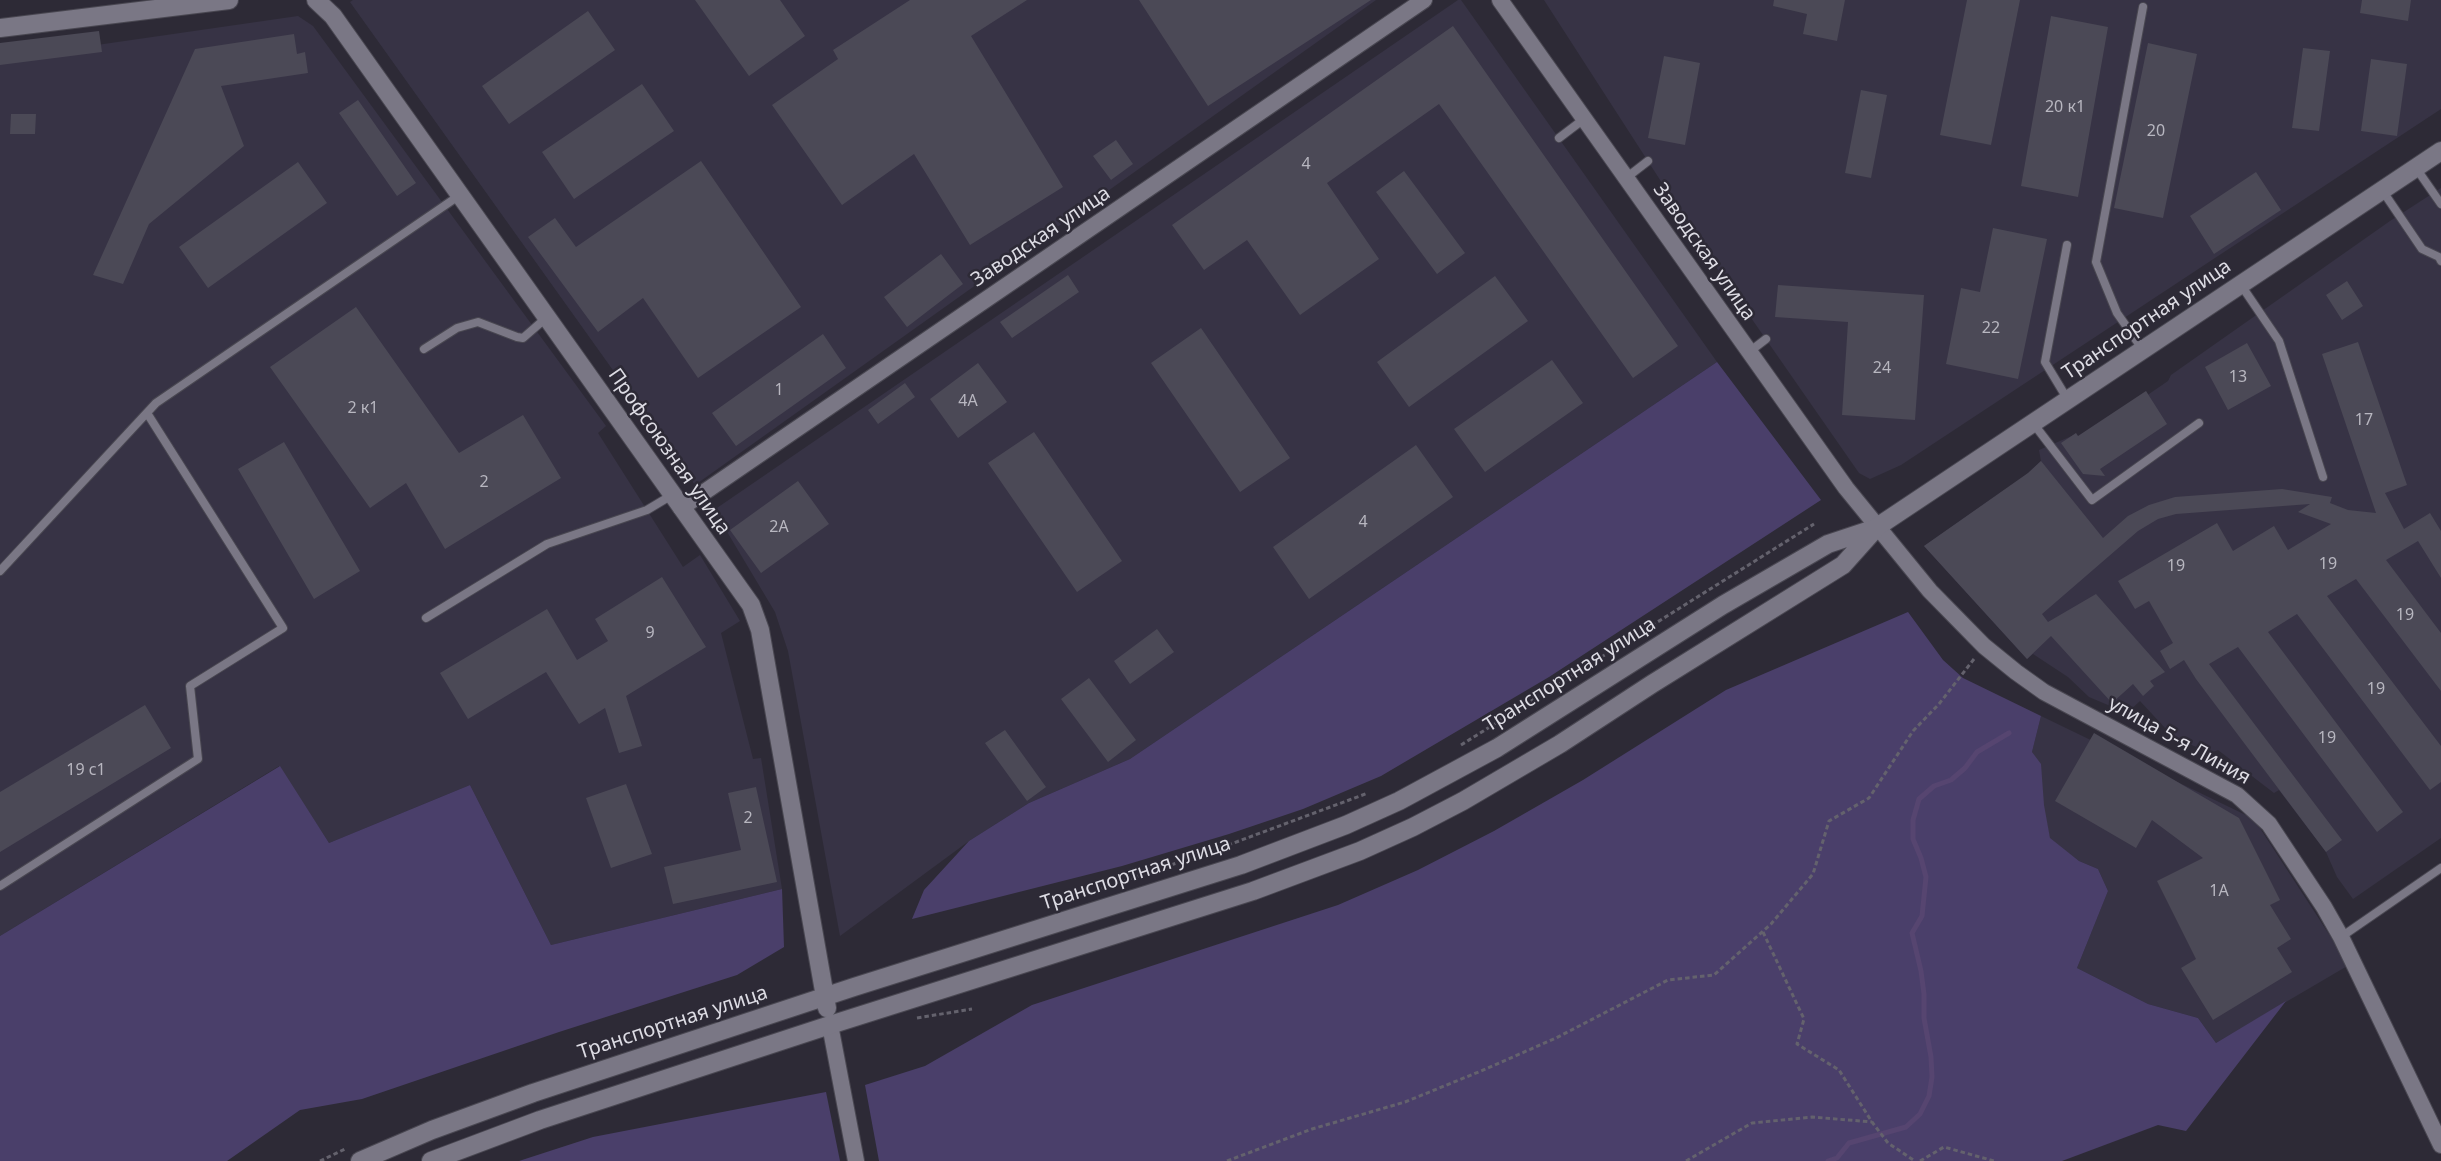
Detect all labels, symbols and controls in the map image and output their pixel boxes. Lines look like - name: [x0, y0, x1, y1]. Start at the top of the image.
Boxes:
- house number: 20 к1: [2045, 97, 2085, 117]
- house number: 20: [2147, 121, 2165, 141]
- house number: 4: [1301, 154, 1311, 174]
- street label: Заводская улица: [1648, 179, 1760, 325]
- street label: Заводская улица: [967, 182, 1115, 292]
- street label: Транспортная улица: [2058, 255, 2236, 385]
- house number: 22: [1982, 318, 2000, 338]
- house number: 24: [1873, 358, 1891, 378]
- street label: Профсоюзная улица: [603, 364, 735, 540]
- house number: 13: [2229, 367, 2247, 387]
- house number: 1: [774, 380, 784, 400]
- house number: 4А: [958, 391, 978, 411]
- house number: 2 к1: [348, 398, 378, 418]
- house number: 17: [2355, 410, 2373, 430]
- house number: 2: [479, 472, 489, 492]
- house number: 4: [1358, 512, 1368, 532]
- house number: 2А: [769, 517, 789, 537]
- house number: 19: [2319, 554, 2337, 574]
- house number: 19: [2167, 556, 2185, 576]
- house number: 19: [2396, 605, 2414, 625]
- street label: Транспортная улица: [1480, 612, 1660, 738]
- house number: 9: [645, 623, 655, 643]
- house number: 19: [2367, 679, 2385, 699]
- street label: улица 5-я Линия: [2104, 692, 2254, 790]
- house number: 19: [2318, 728, 2336, 748]
- house number: 19 с1: [66, 760, 106, 780]
- house number: 2: [743, 808, 753, 828]
- street label: Транспортная улица: [1038, 832, 1234, 916]
- house number: 1А: [2209, 881, 2229, 901]
- street label: Транспортная улица: [575, 981, 771, 1065]

